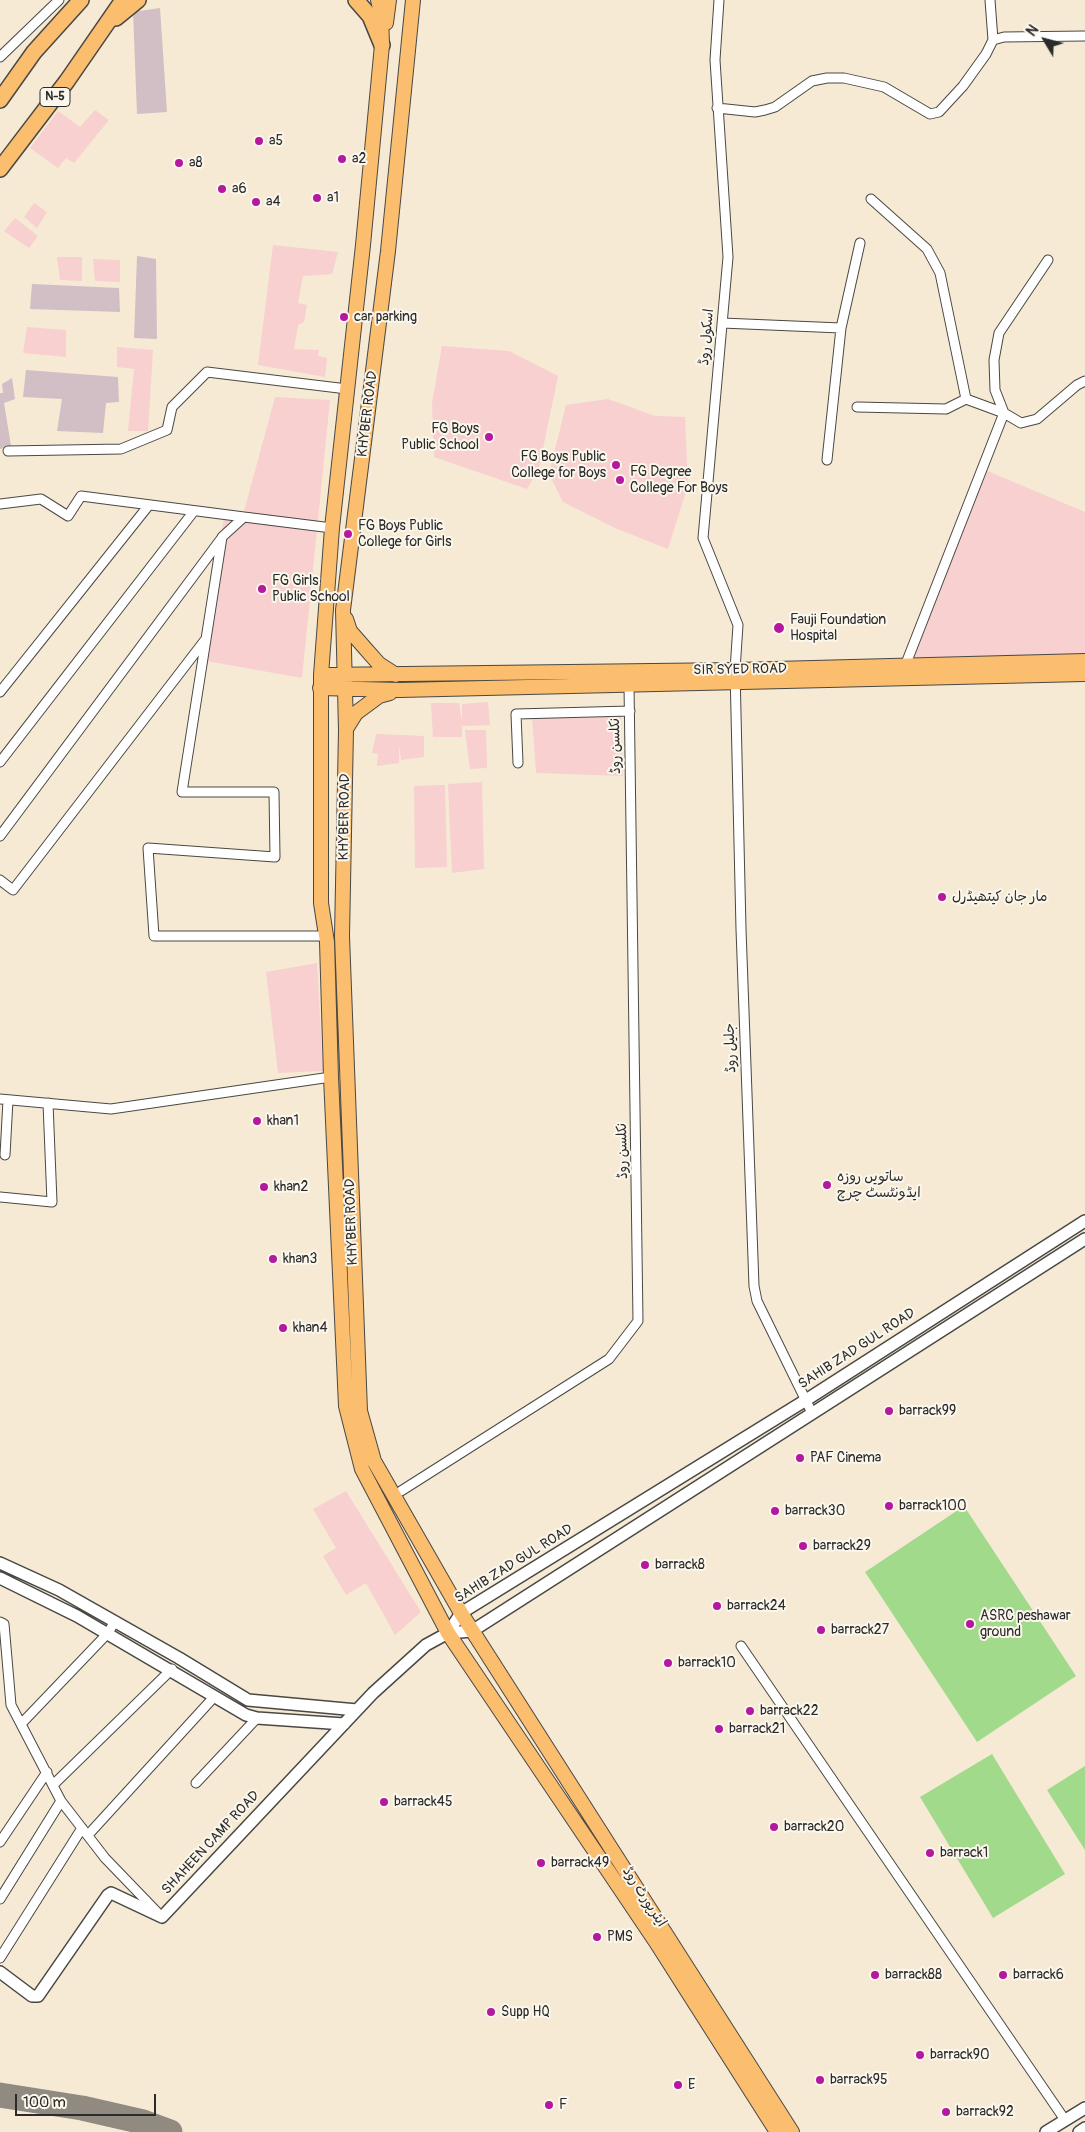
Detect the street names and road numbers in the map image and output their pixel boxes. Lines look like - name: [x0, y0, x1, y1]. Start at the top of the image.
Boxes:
- road number: N-5: [40, 88, 70, 106]
- street label: اسکول روڈ: [696, 308, 718, 366]
- street label: KHYBER ROAD: [354, 370, 382, 458]
- street label: SIR SYED ROAD: [693, 661, 787, 679]
- street label: نکلسن روڈ: [607, 718, 625, 774]
- street label: KHYBER ROAD: [336, 774, 354, 860]
- street label: جلیل روڈ: [722, 1023, 740, 1073]
- street label: نکلسن روڈ: [614, 1123, 632, 1179]
- street label: KHYBER ROAD: [342, 1178, 362, 1266]
- street label: SAHIB ZAD GUL ROAD: [795, 1305, 919, 1393]
- street label: SAHIB ZAD GUL ROAD: [452, 1521, 576, 1607]
- street label: SHAHEEN CAMP ROAD: [159, 1788, 263, 1898]
- street label: ایئرپورٹ روڈ: [618, 1864, 670, 1930]

